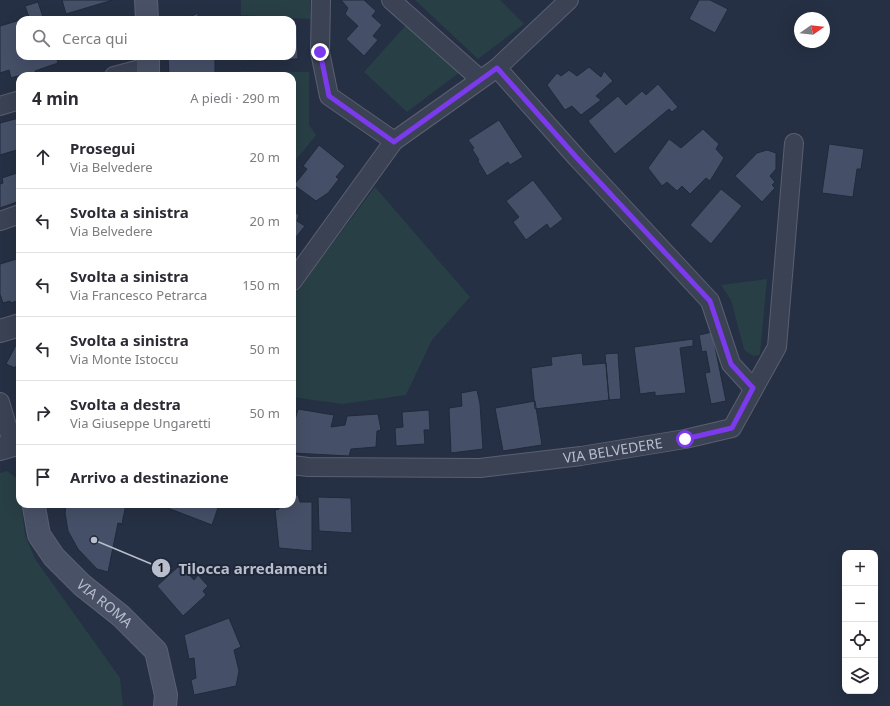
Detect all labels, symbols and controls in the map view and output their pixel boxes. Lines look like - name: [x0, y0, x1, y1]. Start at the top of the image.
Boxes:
- north arrow: [794, 12, 830, 48]
- search box: [16, 16, 296, 60]
- icon: search: [30, 27, 52, 49]
- text: Cerca qui: [62, 28, 128, 48]
- route end: [311, 43, 329, 61]
- text: 4 min: [32, 87, 79, 110]
- text: A piedi · 290 m: [190, 89, 280, 107]
- text: Prosegui: [70, 138, 135, 158]
- icon: ahead: [32, 146, 54, 168]
- text: 20 m: [250, 148, 280, 166]
- text: Via Belvedere: [70, 158, 153, 176]
- text: Svolta a sinistra: [70, 202, 189, 222]
- icon: left: [32, 210, 54, 232]
- text: 20 m: [250, 212, 280, 230]
- text: Via Belvedere: [70, 222, 153, 240]
- text: Svolta a sinistra: [70, 266, 189, 286]
- icon: left: [32, 274, 54, 296]
- text: 150 m: [242, 276, 280, 294]
- text: Via Francesco Petrarca: [70, 286, 207, 304]
- text: Svolta a sinistra: [70, 330, 189, 350]
- icon: left: [32, 338, 54, 360]
- text: 50 m: [250, 340, 280, 358]
- text: Via Monte Istoccu: [70, 350, 179, 368]
- text: Svolta a destra: [70, 394, 181, 414]
- icon: right: [32, 402, 54, 424]
- text: 50 m: [250, 404, 280, 422]
- text: Via Giuseppe Ungaretti: [70, 414, 211, 432]
- route start: [676, 430, 694, 448]
- street label: VIA BELVEDERE: [562, 433, 664, 467]
- icon: arrive: [32, 466, 54, 488]
- text: Arrivo a destinazione: [70, 467, 229, 487]
- map controls: [842, 550, 878, 694]
- button: +: [842, 550, 878, 586]
- callout: Tilocca arredamenti: [151, 555, 336, 582]
- text: Tilocca arredamenti: [178, 558, 328, 578]
- text: 1: [158, 559, 164, 576]
- street label: VIA ROMA: [73, 575, 137, 632]
- button: −: [842, 586, 878, 622]
- button: locate: [842, 622, 878, 658]
- button: layers: [842, 658, 878, 694]

